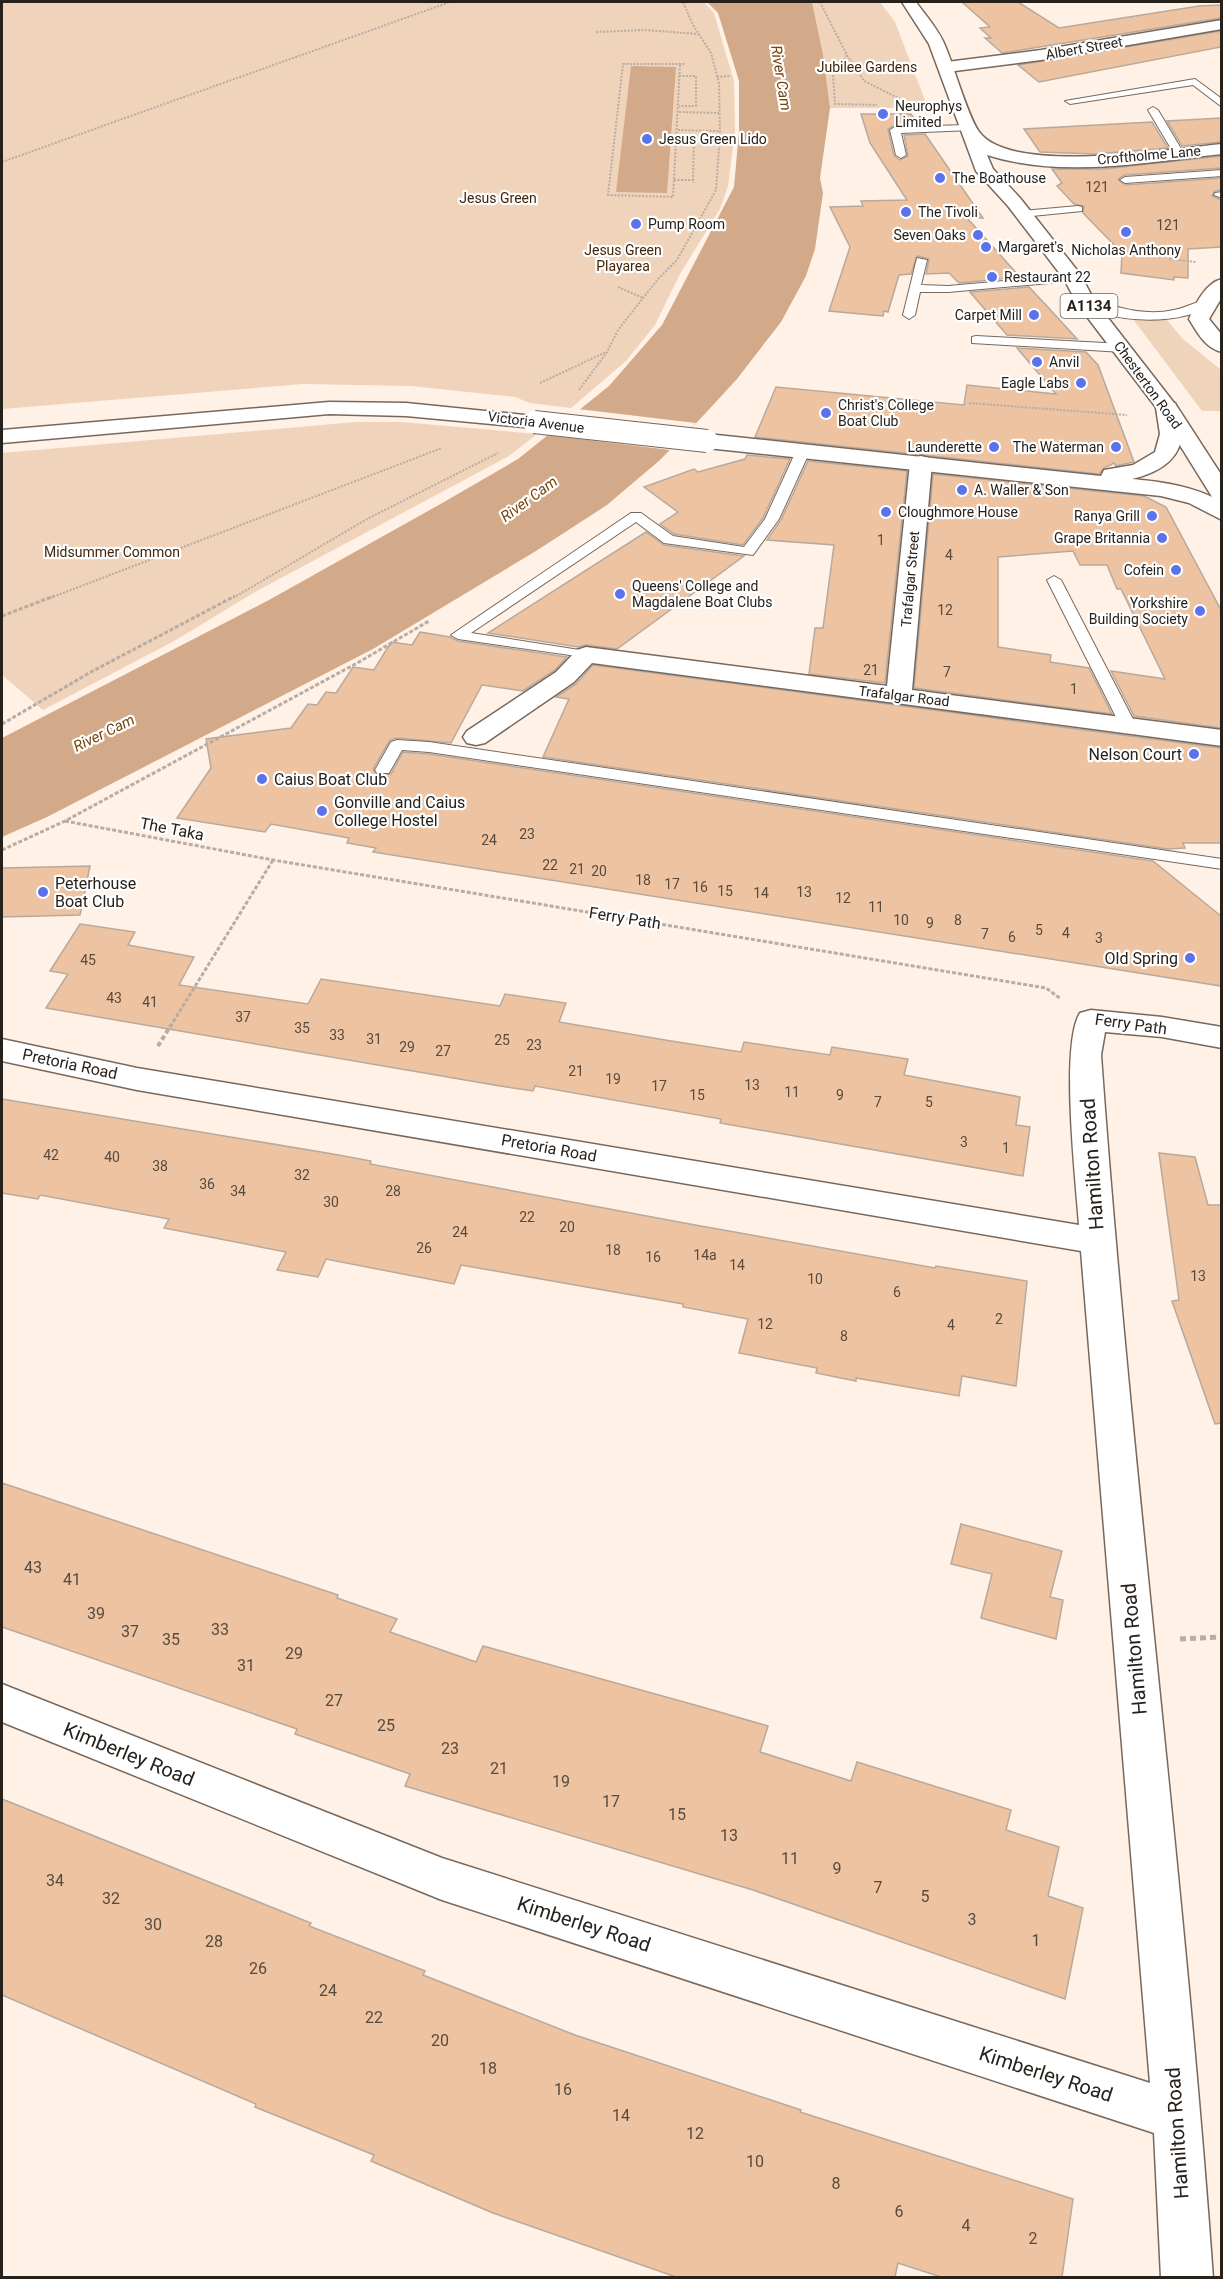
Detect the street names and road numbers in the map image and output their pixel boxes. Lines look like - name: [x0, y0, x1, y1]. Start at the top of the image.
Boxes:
- street label: Albert Street: [1044, 33, 1124, 63]
- street label: Croftholme Lane: [1097, 143, 1201, 167]
- road number: A1134: [1060, 294, 1118, 318]
- street label: Chesterton Road: [1111, 338, 1185, 432]
- street label: Victoria Avenue: [487, 408, 585, 436]
- street label: Trafalgar Street: [898, 530, 922, 628]
- street label: Trafalgar Road: [858, 682, 950, 710]
- street label: The Taka: [138, 814, 206, 844]
- street label: Ferry Path: [588, 903, 662, 933]
- street label: Ferry Path: [1094, 1010, 1168, 1038]
- street label: Pretoria Road: [21, 1045, 119, 1083]
- street label: Hamilton Road: [1075, 1097, 1109, 1231]
- street label: Pretoria Road: [500, 1130, 598, 1166]
- street label: Hamilton Road: [1116, 1582, 1152, 1716]
- street label: Kimberley Road: [60, 1717, 198, 1791]
- street label: Kimberley Road: [514, 1891, 654, 1957]
- street label: Kimberley Road: [976, 2041, 1116, 2107]
- street label: Hamilton Road: [1160, 2066, 1194, 2200]

